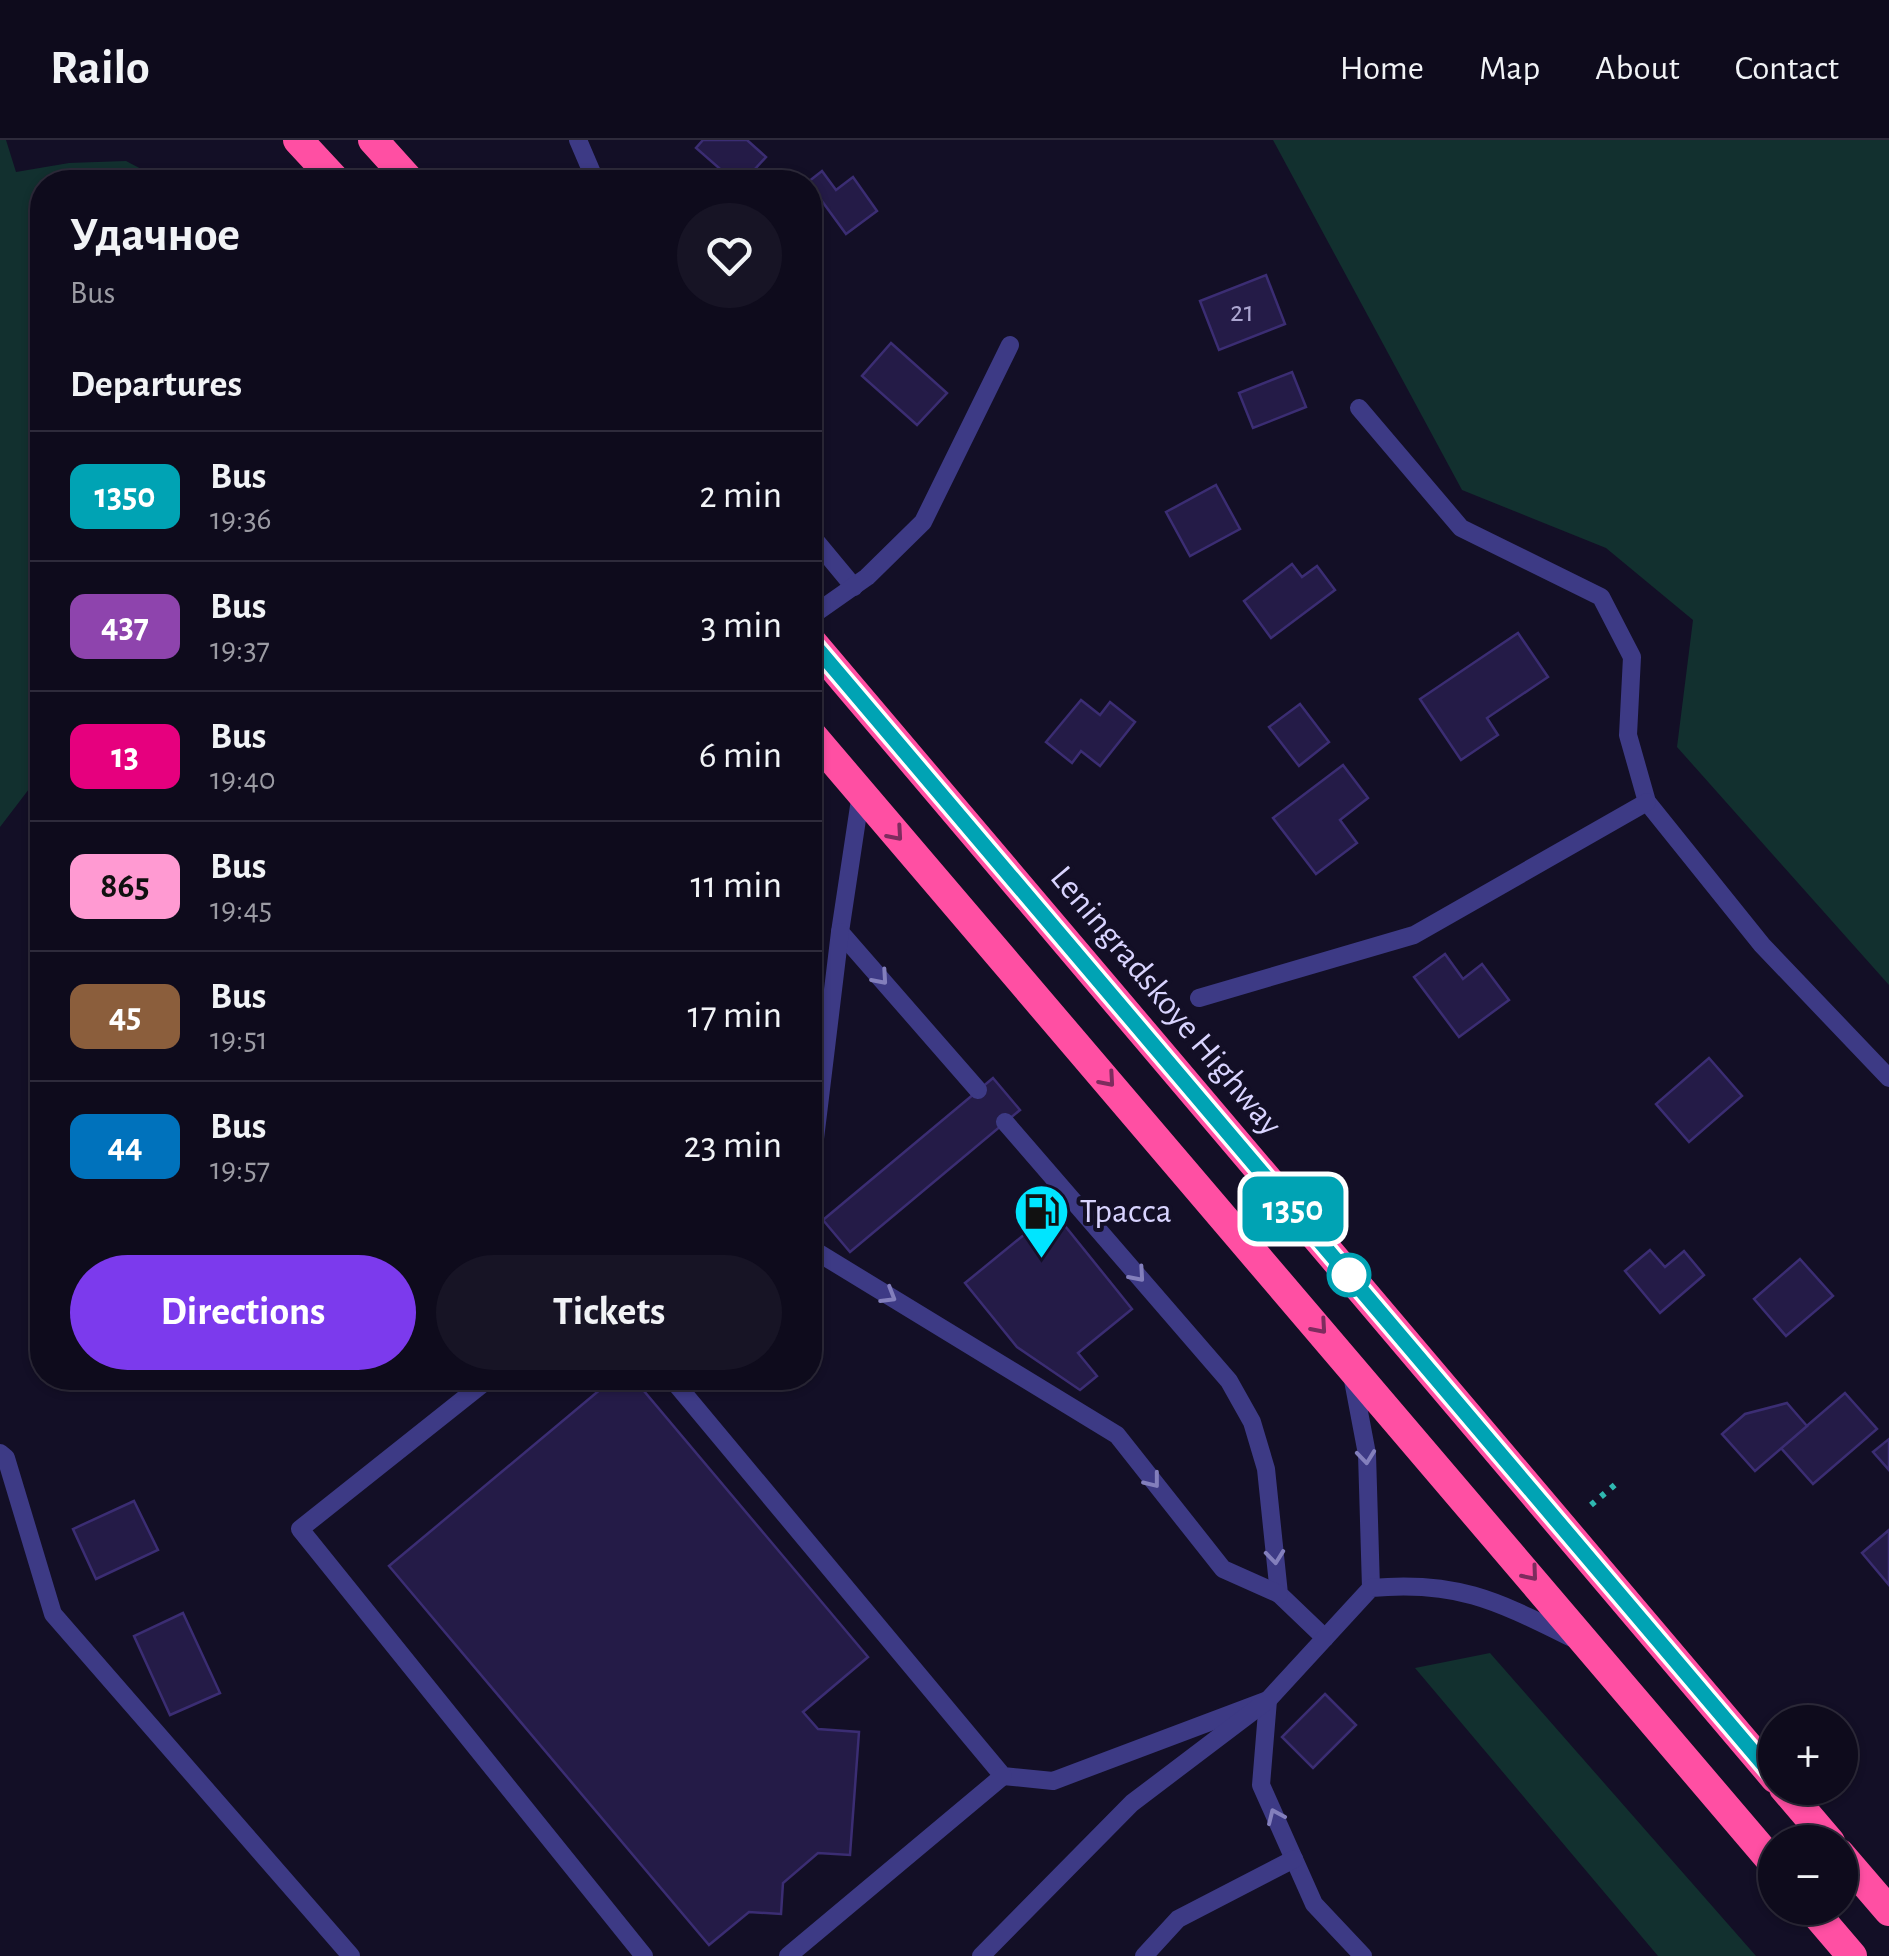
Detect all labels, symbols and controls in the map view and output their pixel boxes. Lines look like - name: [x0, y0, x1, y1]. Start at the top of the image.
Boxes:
- text: Railo: [50, 45, 150, 93]
- text: Home: [1340, 51, 1424, 86]
- text: Map: [1479, 51, 1540, 86]
- text: About: [1595, 51, 1680, 86]
- text: Contact: [1735, 51, 1839, 86]
- button: heart: [677, 203, 782, 308]
- text: Удачное: [70, 212, 240, 260]
- text: Bus: [70, 277, 115, 309]
- house number: 21: [1230, 297, 1254, 327]
- text: Departures: [70, 366, 242, 404]
- text: Bus: [210, 458, 266, 496]
- text: 2 min: [699, 477, 782, 515]
- text: 1350: [94, 479, 156, 514]
- text: 19:36: [210, 503, 272, 535]
- text: Bus: [210, 588, 266, 626]
- text: 3 min: [701, 607, 782, 645]
- text: 437: [101, 609, 149, 644]
- text: 19:37: [210, 633, 270, 665]
- text: Bus: [210, 718, 266, 756]
- text: 6 min: [699, 737, 782, 775]
- text: 13: [111, 739, 139, 774]
- text: 19:40: [210, 763, 276, 795]
- one-way arrow: [885, 822, 903, 840]
- text: Bus: [210, 848, 266, 886]
- street label: Leningradskoye Highway: [1044, 860, 1288, 1142]
- text: 11 min: [690, 867, 782, 905]
- text: 865: [100, 869, 150, 904]
- text: 19:45: [210, 893, 272, 925]
- one-way arrow: [869, 967, 887, 985]
- text: Bus: [210, 978, 266, 1016]
- text: 17 min: [688, 997, 782, 1035]
- text: 45: [109, 999, 141, 1034]
- text: 19:51: [210, 1023, 268, 1055]
- one-way arrow: [1096, 1069, 1114, 1087]
- text: Bus: [210, 1108, 266, 1146]
- text: 23 min: [684, 1127, 782, 1165]
- text: 44: [107, 1129, 143, 1164]
- text: 19:57: [210, 1153, 270, 1185]
- line badge: 1350: [1223, 1176, 1363, 1242]
- fuel station icon: Трасса: [1011, 1181, 1071, 1260]
- text: 1350: [1262, 1192, 1324, 1227]
- place label: Трасса: [1080, 1194, 1172, 1229]
- unlabelled marker: [1328, 1254, 1370, 1296]
- button: Directions: [70, 1255, 416, 1370]
- button: Tickets: [436, 1255, 782, 1370]
- one-way arrow: [1126, 1263, 1144, 1282]
- one-way arrow: [878, 1284, 896, 1303]
- one-way arrow: [1308, 1315, 1326, 1334]
- one-way arrow: [1355, 1449, 1376, 1465]
- one-way arrow: [1141, 1469, 1159, 1487]
- one-way arrow: [1264, 1550, 1286, 1566]
- one-way arrow: [1519, 1562, 1537, 1581]
- map controls: [1758, 1705, 1858, 1925]
- button: +: [1758, 1705, 1858, 1805]
- one-way arrow: [1267, 1808, 1287, 1826]
- button: −: [1758, 1825, 1858, 1925]

